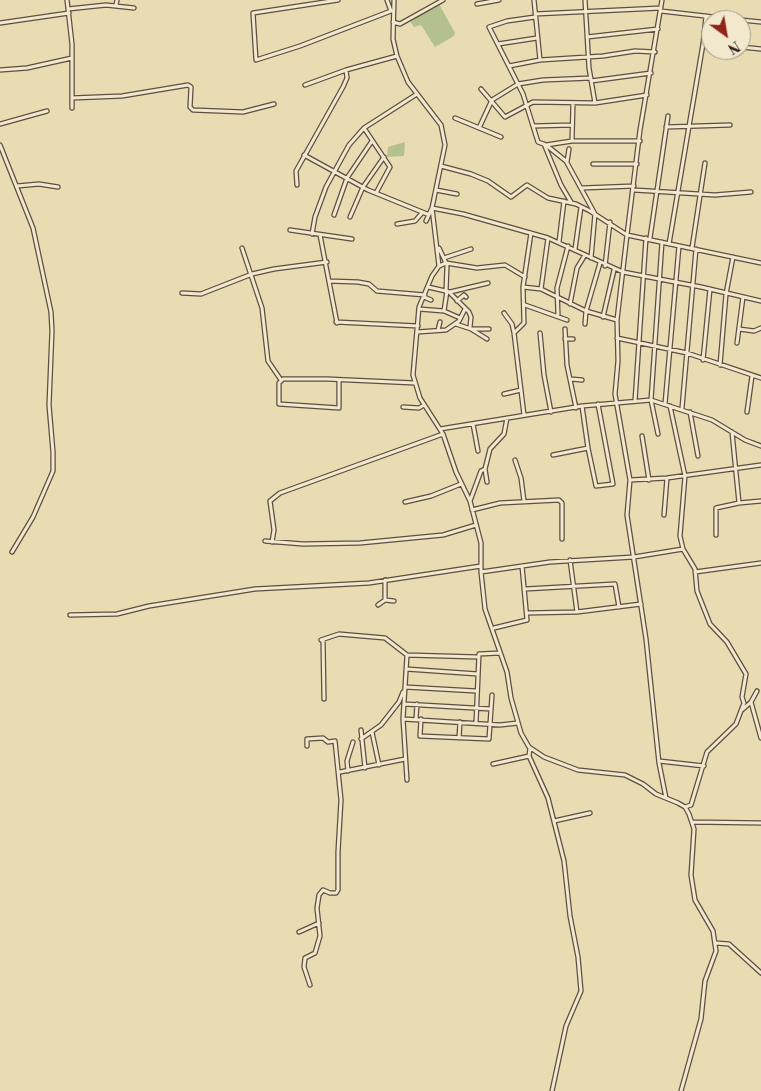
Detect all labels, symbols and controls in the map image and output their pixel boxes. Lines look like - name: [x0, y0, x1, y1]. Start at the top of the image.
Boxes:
- north arrow: [701, 10, 751, 60]
- text: N: [724, 36, 743, 57]

